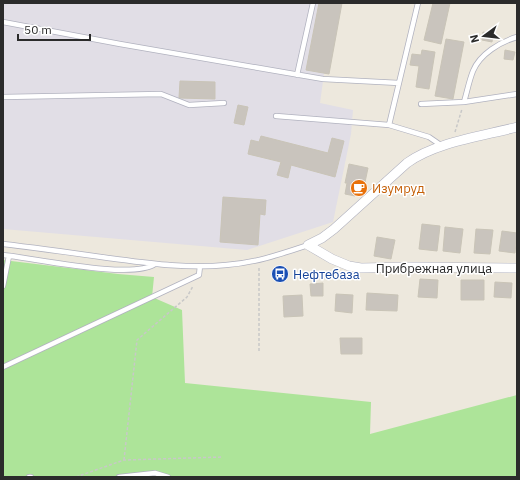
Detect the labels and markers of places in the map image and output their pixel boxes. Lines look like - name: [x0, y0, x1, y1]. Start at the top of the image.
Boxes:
- cafe icon: Изумруд: [349, 178, 369, 198]
- place label: Изумруд: [372, 180, 425, 197]
- bus stop icon: Нефтебаза: [270, 264, 290, 284]
- place label: Нефтебаза: [293, 266, 360, 283]

